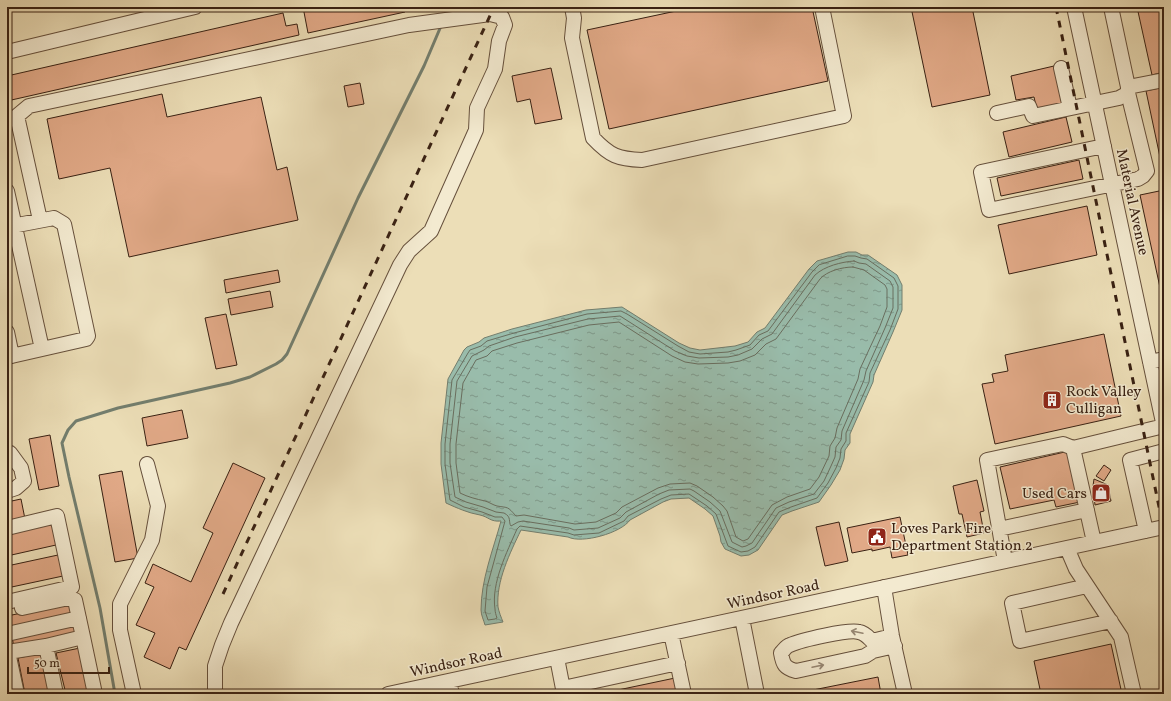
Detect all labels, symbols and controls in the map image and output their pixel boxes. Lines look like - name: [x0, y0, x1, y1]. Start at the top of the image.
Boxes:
- street label: Material Avenue: [1110, 147, 1153, 257]
- place label: Rock Valley Culligan: [1066, 382, 1141, 420]
- building icon: Rock Valley Culligan: [1041, 389, 1063, 411]
- shop icon: Used Cars: [1090, 482, 1112, 504]
- place label: Used Cars: [1022, 484, 1087, 505]
- place label: Loves Park Fire Department Station 2: [891, 519, 1033, 557]
- public building icon: Loves Park Fire Department Station 2: [866, 526, 888, 548]
- street label: Windsor Road: [725, 575, 822, 616]
- one-way arrow: [851, 628, 864, 636]
- street label: Windsor Road: [408, 643, 505, 684]
- scale bar: [28, 649, 109, 675]
- text: 50 m: [34, 656, 60, 672]
- one-way arrow: [811, 662, 824, 670]

